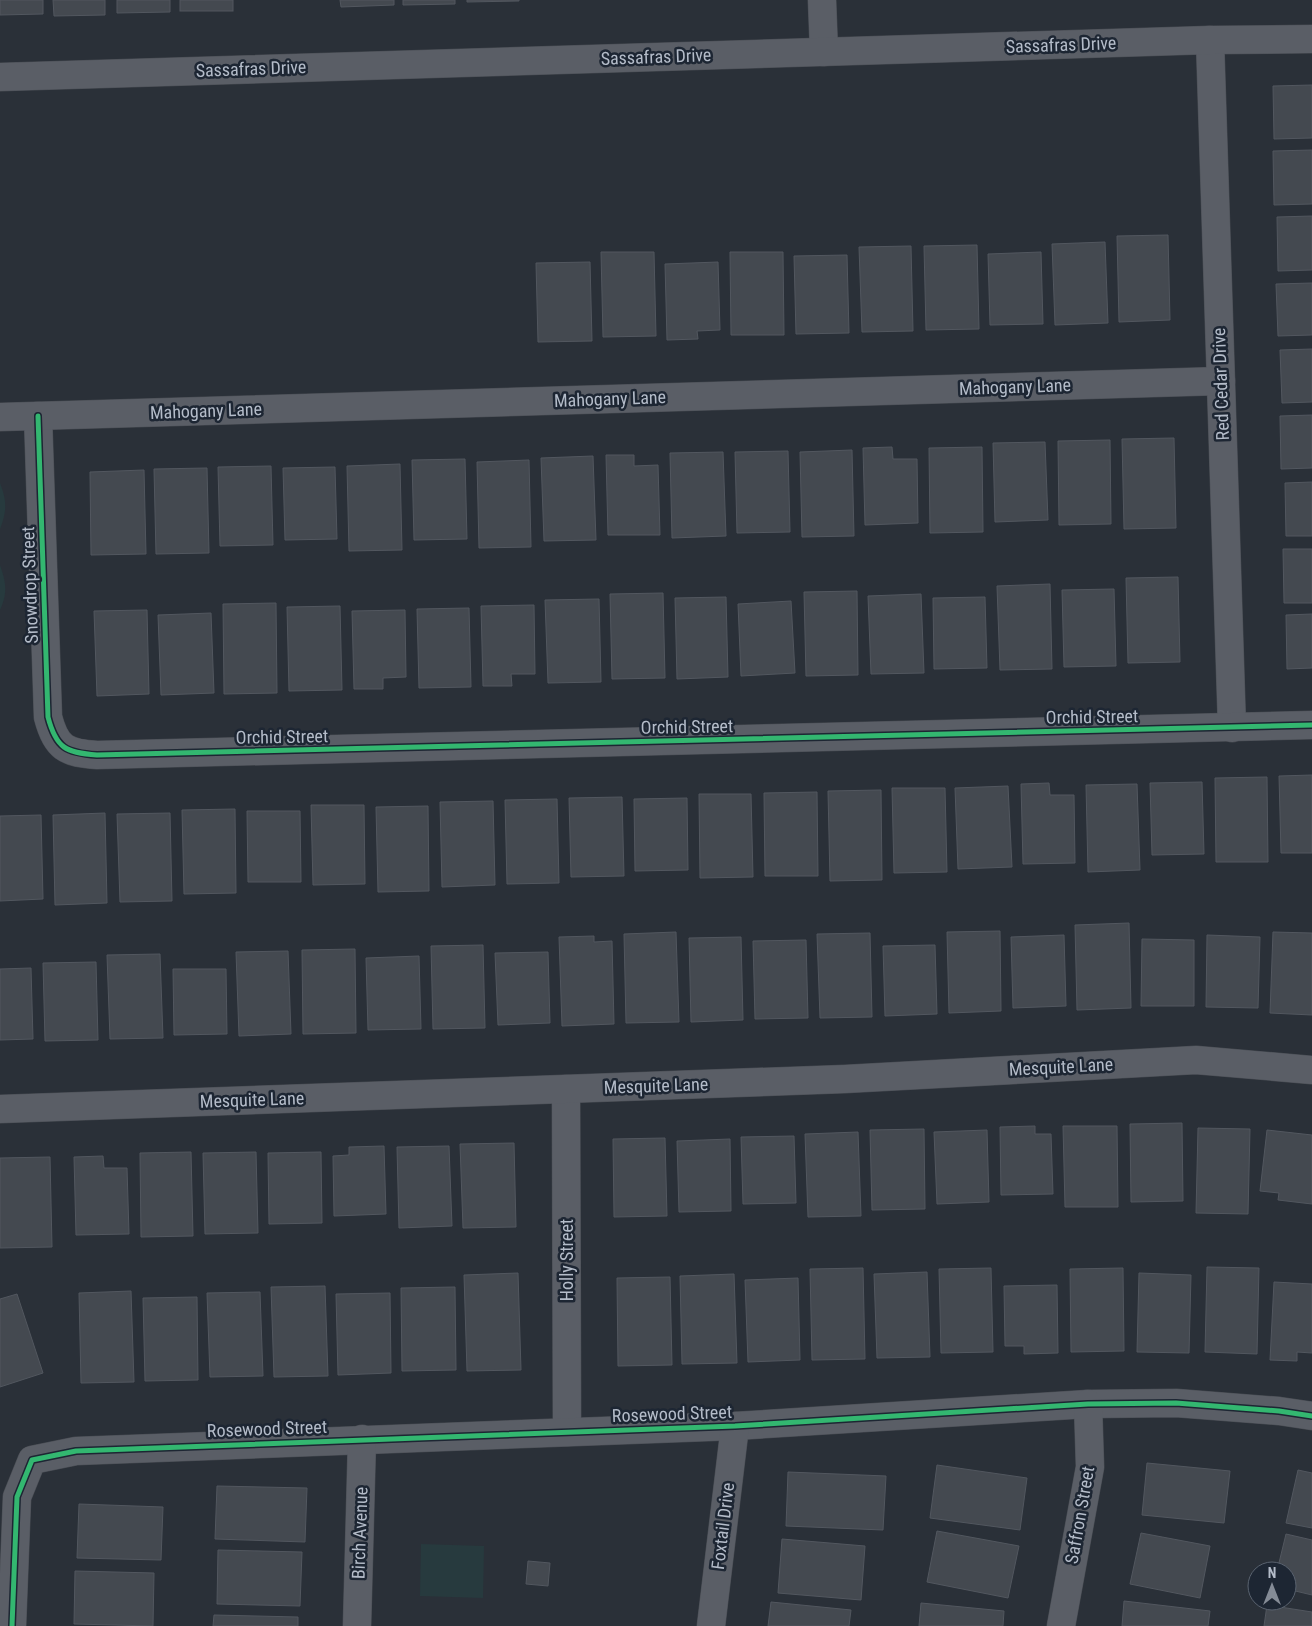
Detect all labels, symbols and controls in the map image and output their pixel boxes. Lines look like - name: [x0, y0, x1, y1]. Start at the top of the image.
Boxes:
- street label: Sassafras Drive: [1005, 32, 1117, 57]
- street label: Sassafras Drive: [600, 44, 712, 69]
- street label: Sassafras Drive: [195, 56, 307, 81]
- street label: Red Cedar Drive: [1208, 327, 1233, 441]
- street label: Mahogany Lane: [959, 374, 1071, 399]
- street label: Mahogany Lane: [554, 386, 666, 411]
- street label: Mahogany Lane: [150, 398, 262, 423]
- street label: Snowdrop Street: [17, 526, 42, 644]
- street label: Orchid Street: [1046, 705, 1138, 728]
- street label: Orchid Street: [641, 715, 733, 738]
- street label: Orchid Street: [236, 725, 328, 748]
- street label: Mesquite Lane: [1008, 1053, 1114, 1080]
- street label: Mesquite Lane: [603, 1073, 708, 1098]
- street label: Mesquite Lane: [199, 1087, 304, 1112]
- street label: Holly Street: [556, 1219, 577, 1301]
- street label: Rosewood Street: [612, 1401, 732, 1426]
- street label: Rosewood Street: [207, 1416, 327, 1441]
- street label: Saffron Street: [1061, 1464, 1098, 1565]
- street label: Foxtail Drive: [707, 1481, 738, 1571]
- street label: Birch Avenue: [347, 1487, 372, 1579]
- north arrow: [1247, 1561, 1297, 1611]
- text: N: [1268, 1565, 1276, 1581]

